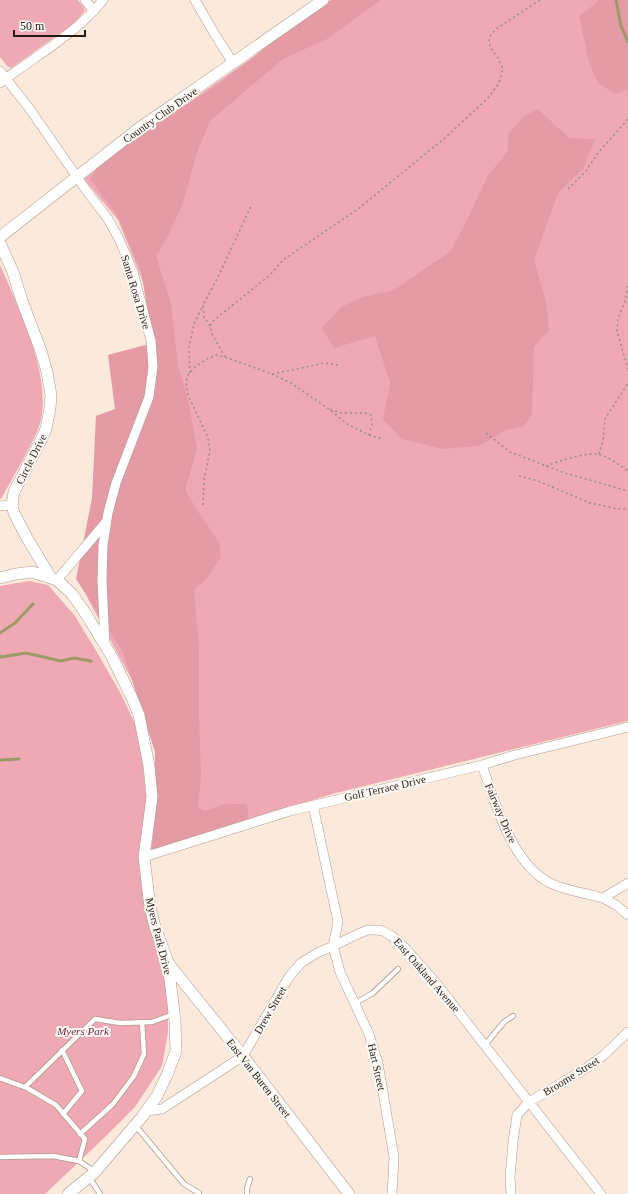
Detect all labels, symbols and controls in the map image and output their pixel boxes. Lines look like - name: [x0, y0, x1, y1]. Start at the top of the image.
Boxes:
- scale bar: [14, 12, 85, 38]
- text: 50 m: [20, 19, 45, 33]
- street label: Country Club Drive: [121, 85, 200, 145]
- street label: Santa Rosa Drive: [119, 253, 153, 331]
- street label: Circle Drive: [13, 432, 49, 486]
- street label: Golf Terrace Drive: [343, 773, 427, 803]
- street label: Fairway Drive: [483, 781, 519, 845]
- street label: Myers Park Drive: [144, 896, 174, 976]
- street label: East Oakland Avenue: [391, 935, 463, 1015]
- street label: Drew Street: [252, 984, 288, 1036]
- park label: Myers Park: [56, 1025, 110, 1037]
- street label: East Van Buren Street: [225, 1036, 293, 1120]
- street label: Hart Street: [366, 1042, 388, 1092]
- street label: Broome Street: [541, 1054, 601, 1098]

